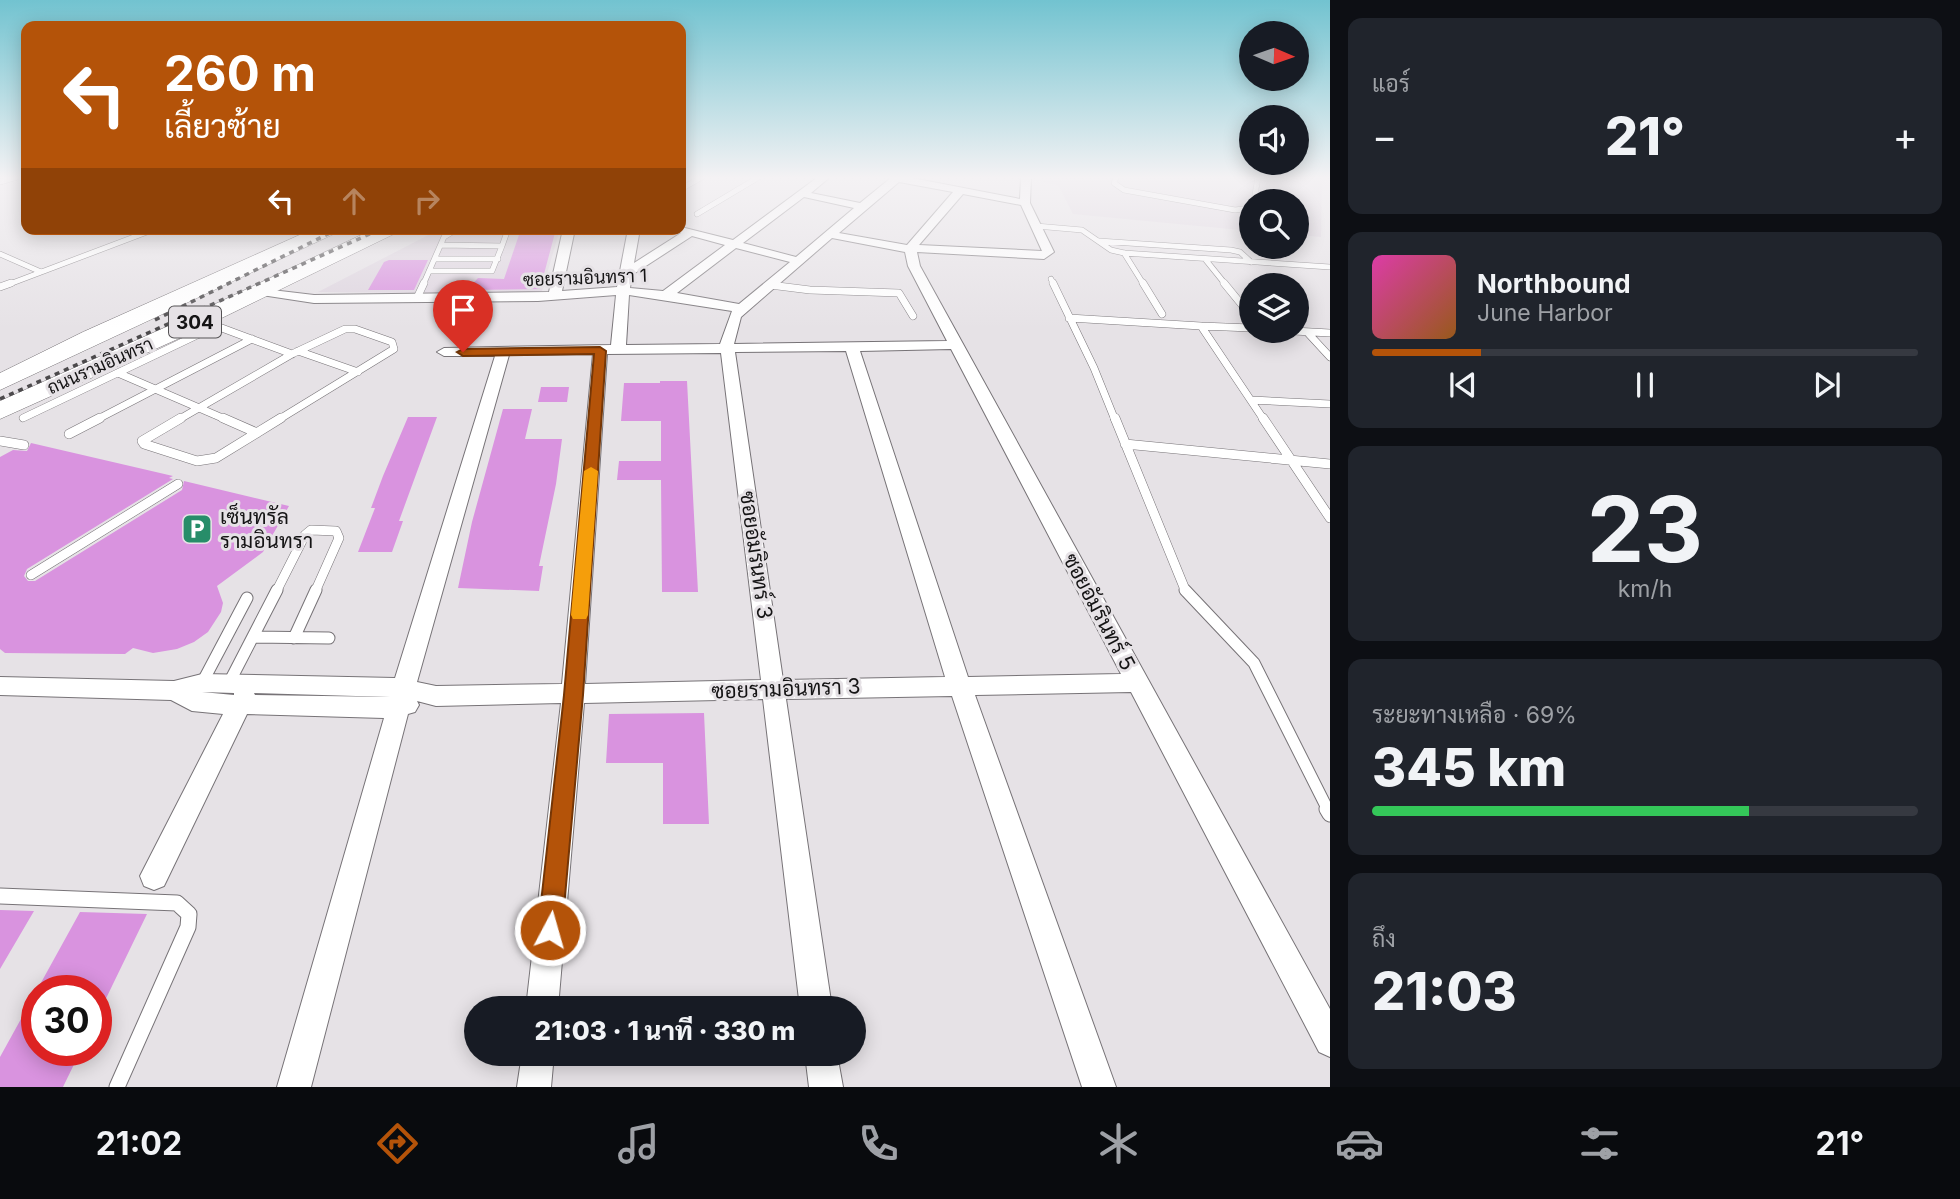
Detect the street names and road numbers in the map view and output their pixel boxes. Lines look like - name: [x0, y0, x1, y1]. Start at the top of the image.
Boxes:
- street label: ซอยรามอินทรา 1: [523, 265, 647, 290]
- road number: 304: [169, 306, 221, 338]
- street label: ถนนรามอินทรา: [44, 333, 156, 398]
- street label: ซอยอัมรินทร์ 3: [735, 489, 779, 620]
- street label: ซอยอัมรินทร์ 5: [1058, 549, 1142, 674]
- street label: ซอยรามอินทรา 3: [711, 673, 861, 704]

